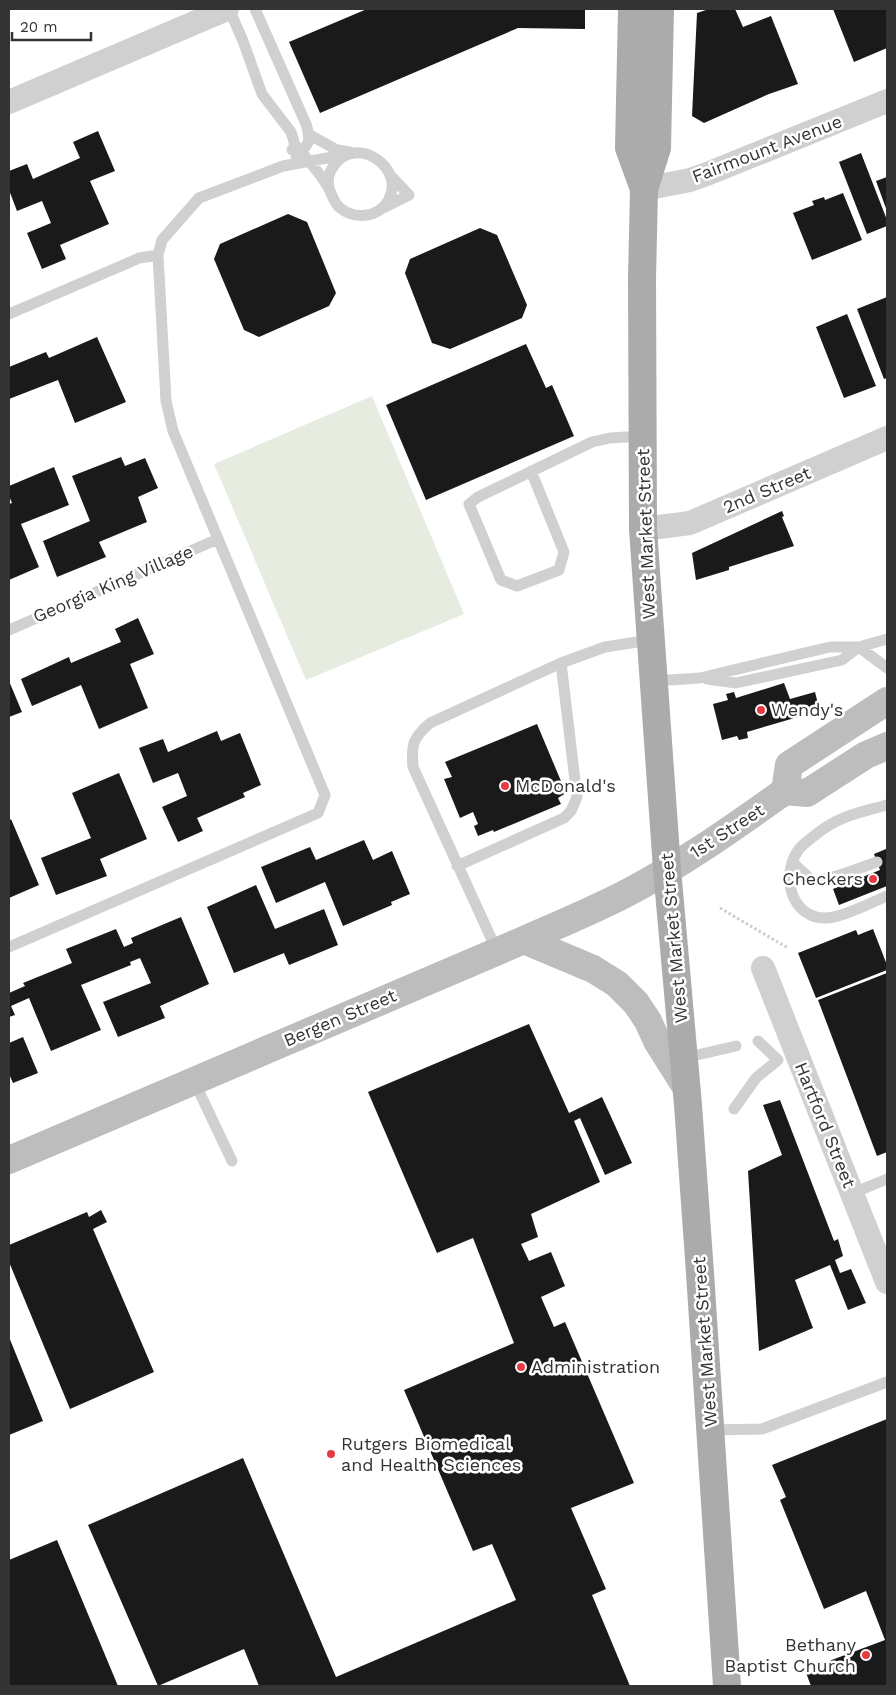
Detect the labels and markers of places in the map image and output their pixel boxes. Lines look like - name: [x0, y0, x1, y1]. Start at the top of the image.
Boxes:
- place label: Wendy's: [771, 699, 843, 720]
- marker: Wendy's: [755, 704, 767, 716]
- place label: McDonald's: [515, 775, 616, 796]
- marker: McDonald's: [499, 780, 511, 792]
- place label: Checkers: [782, 868, 863, 889]
- marker: Checkers: [867, 873, 879, 885]
- place label: Administration: [531, 1356, 660, 1377]
- marker: Administration: [515, 1361, 527, 1373]
- place label: Rutgers Biomedical and Health Sciences: [341, 1433, 521, 1475]
- marker: Rutgers Biomedical and Health Sciences: [325, 1448, 337, 1460]
- place label: Bethany Baptist Church: [725, 1634, 857, 1676]
- marker: Bethany Baptist Church: [860, 1649, 872, 1661]

